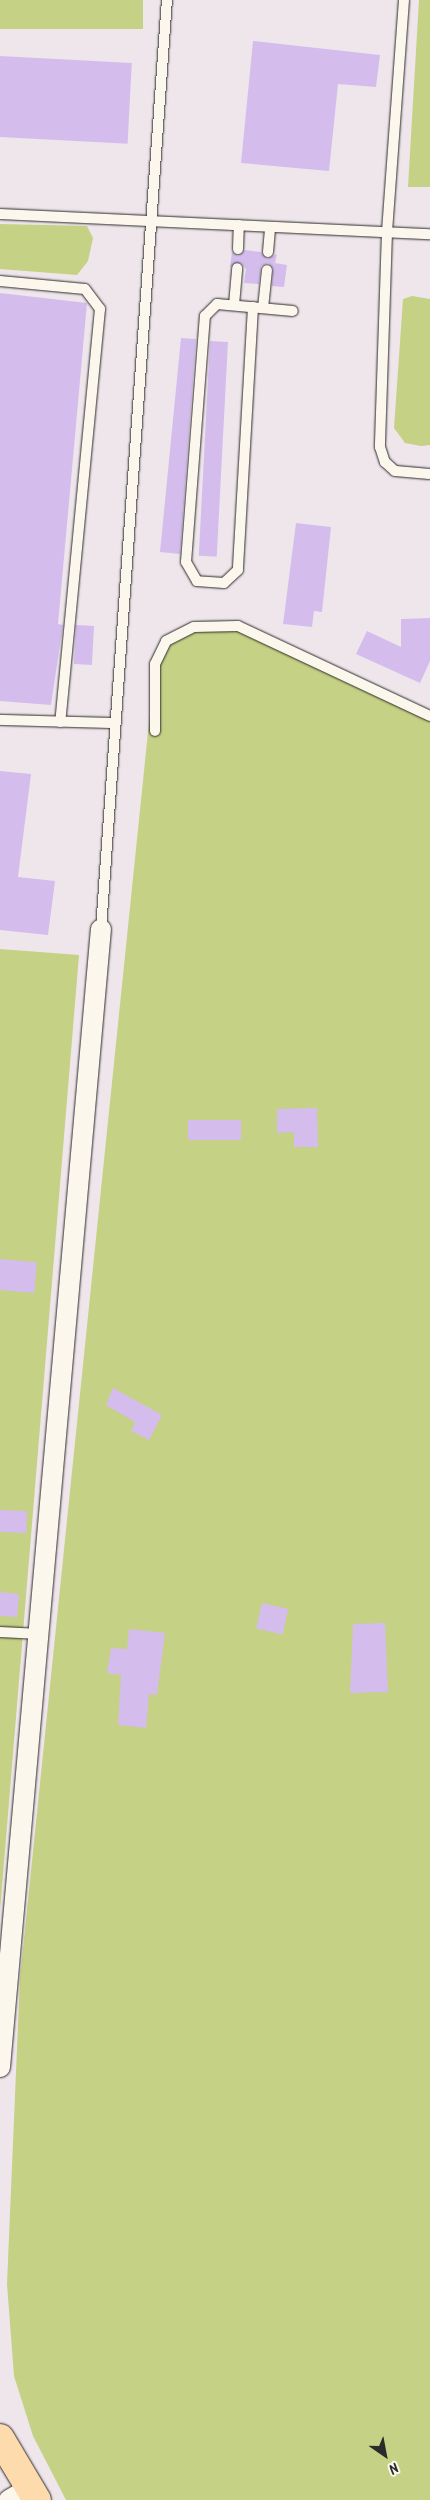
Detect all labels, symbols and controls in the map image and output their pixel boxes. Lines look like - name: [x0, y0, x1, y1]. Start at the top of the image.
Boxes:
- north arrow: [360, 2430, 410, 2480]
- text: N: [383, 2456, 403, 2479]

